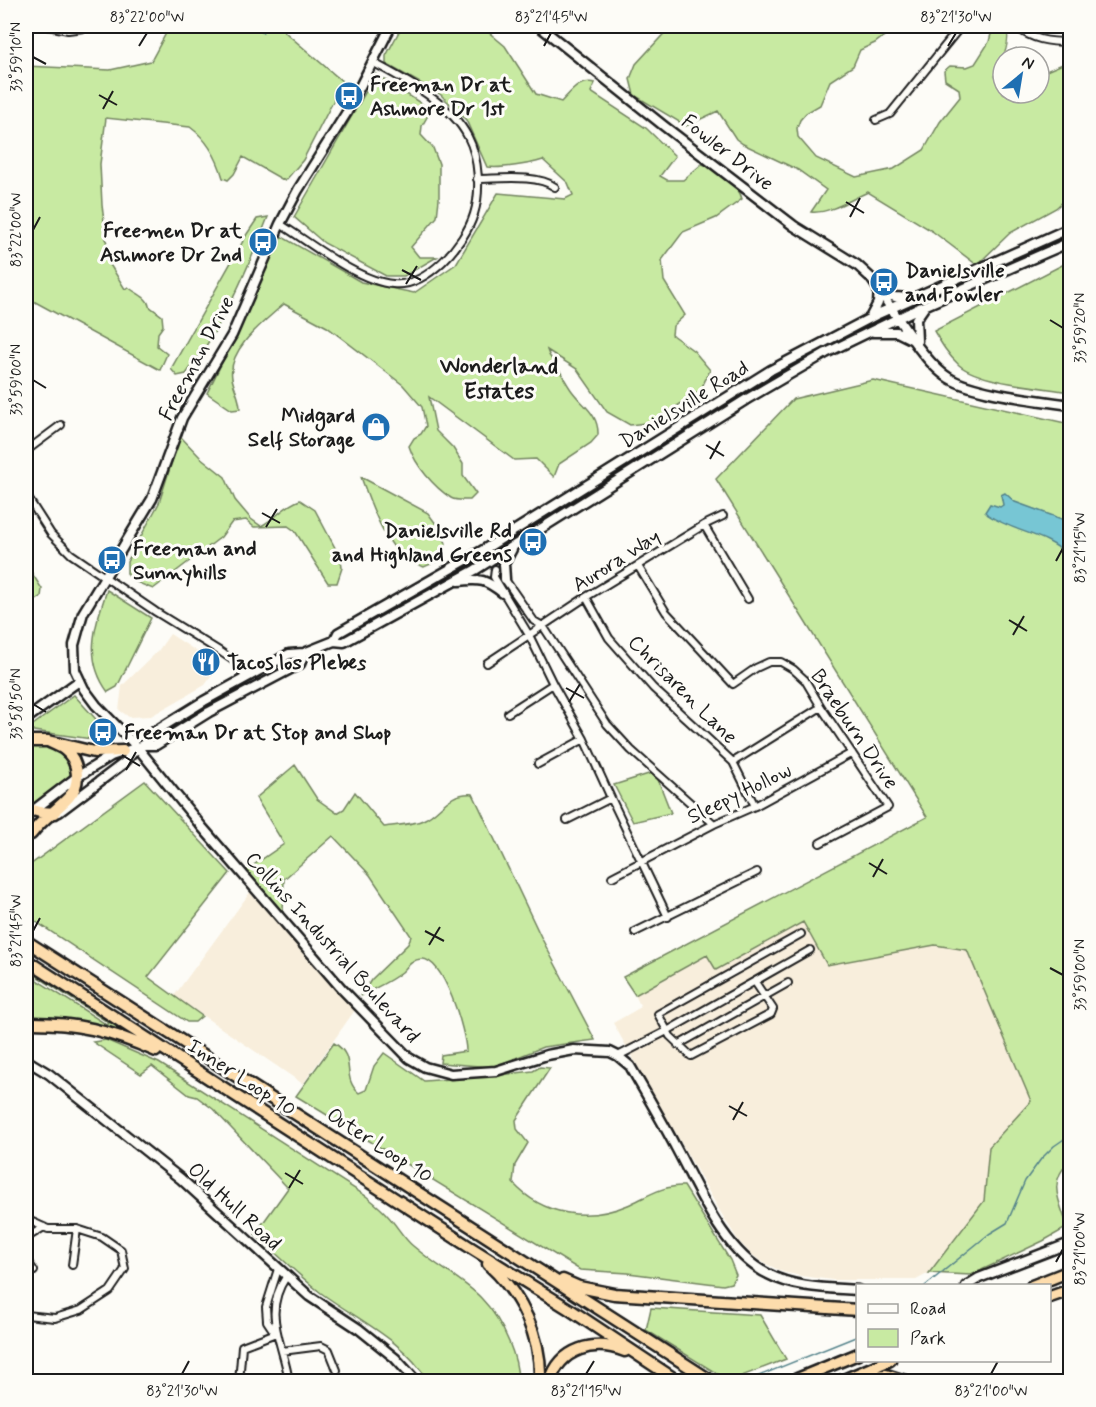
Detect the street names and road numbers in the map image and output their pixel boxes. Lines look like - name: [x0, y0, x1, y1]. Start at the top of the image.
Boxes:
- street label: Fowler Drive: [675, 108, 779, 198]
- street label: Freeman Drive: [152, 291, 242, 426]
- street label: Danielsville Road: [615, 354, 754, 456]
- street label: Aurora Way: [567, 523, 666, 599]
- street label: Chrisaren Lane: [621, 629, 743, 751]
- street label: Braeburn Drive: [804, 664, 905, 795]
- street label: Sleepy Hollow: [683, 756, 796, 831]
- street label: Collins Industrial Boulevard: [239, 846, 426, 1050]
- street label: Inner Loop 10: [182, 1032, 301, 1123]
- street label: Outer Loop 10: [321, 1101, 438, 1191]
- street label: Old Hull Road: [181, 1156, 287, 1257]

